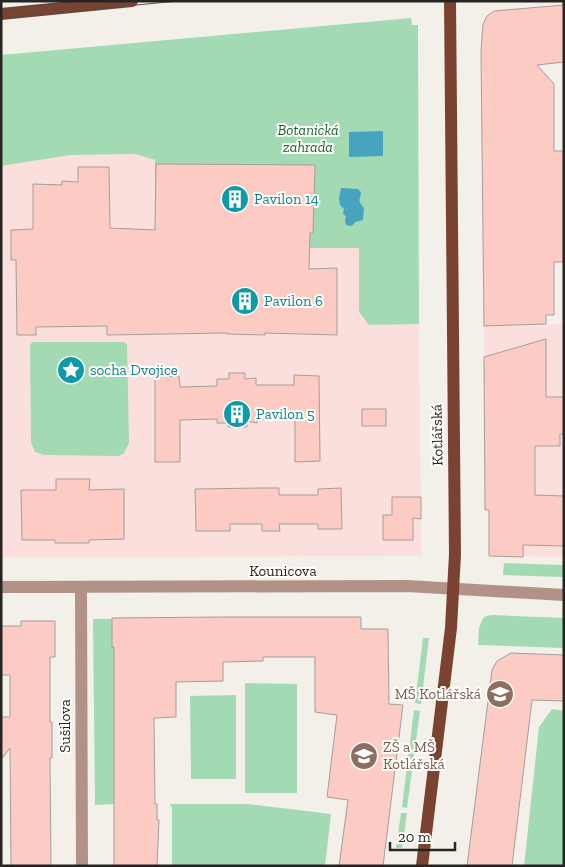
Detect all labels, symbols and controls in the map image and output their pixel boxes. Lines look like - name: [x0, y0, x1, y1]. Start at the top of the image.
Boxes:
- park label: Botanická zahrada: [277, 121, 339, 156]
- building icon: Pavilon 14: [220, 184, 250, 214]
- place label: Pavilon 14: [254, 190, 319, 208]
- building icon: Pavilon 6: [230, 286, 260, 316]
- place label: Pavilon 6: [264, 292, 323, 310]
- place icon: socha Dvojice: [56, 355, 86, 385]
- place label: socha Dvojice: [90, 361, 178, 379]
- building icon: Pavilon 5: [222, 399, 252, 429]
- street label: Kotlářská: [427, 404, 447, 466]
- place label: Pavilon 5: [256, 405, 315, 423]
- street label: Kounicova: [249, 562, 317, 580]
- school or university icon: MŠ Kotlářská: [485, 679, 515, 709]
- place label: MŠ Kotlářská: [395, 685, 481, 703]
- street label: Sušilova: [56, 699, 74, 753]
- place label: ZŠ a MŠ Kotlářská: [383, 738, 445, 773]
- school or university icon: ZŠ a MŠ Kotlářská: [349, 741, 379, 771]
- scale bar: [390, 820, 455, 852]
- text: 20 m: [398, 828, 431, 846]

